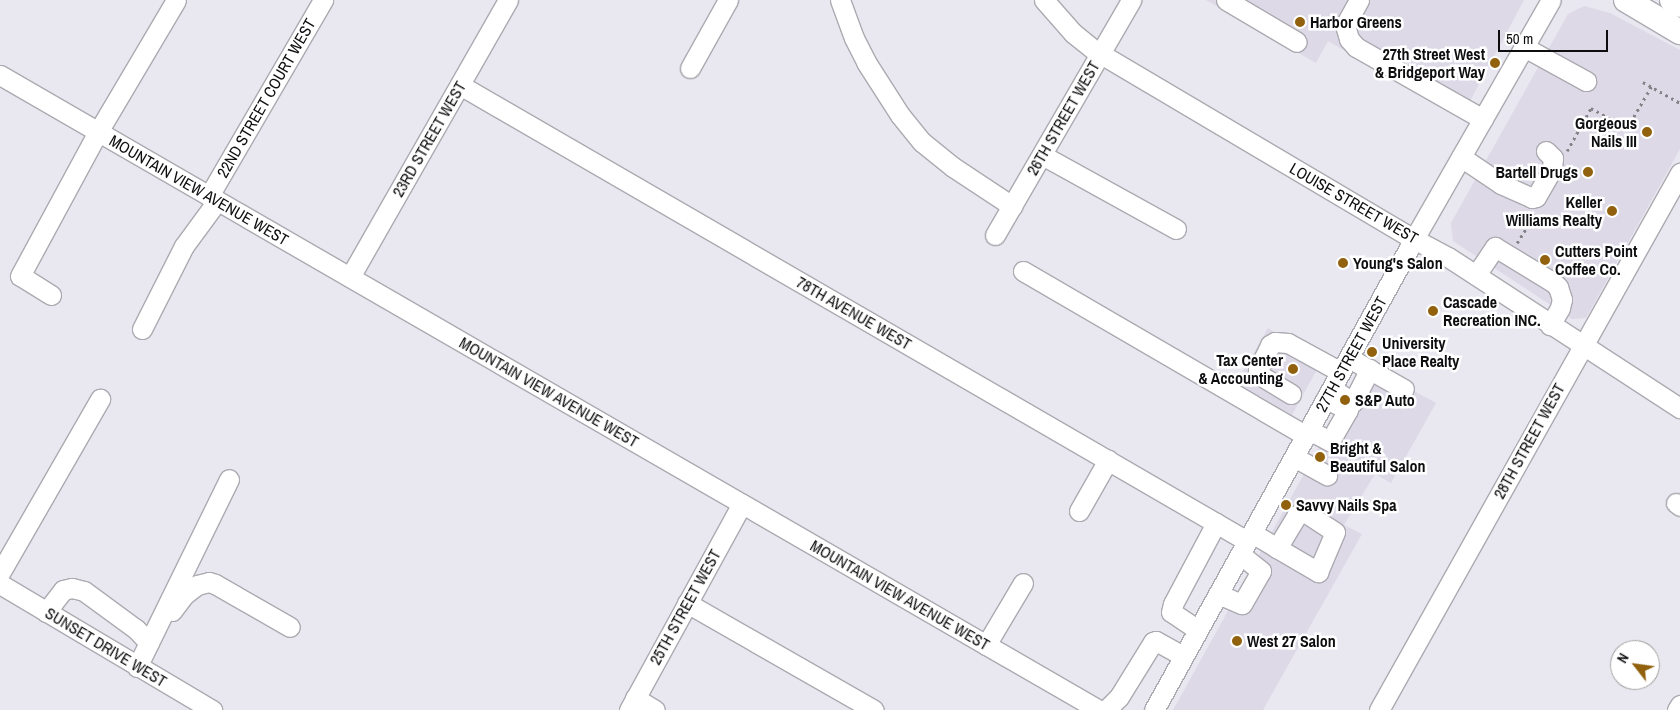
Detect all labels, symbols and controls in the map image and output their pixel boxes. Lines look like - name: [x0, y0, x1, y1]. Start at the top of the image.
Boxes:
- place label: Harbor Greens: [1310, 12, 1402, 32]
- street label: 22ND STREET COURT WEST: [213, 15, 319, 181]
- marker: Harbor Greens: [1294, 16, 1306, 28]
- scale bar: [1500, 20, 1610, 52]
- text: 50 m: [1506, 28, 1533, 49]
- place label: 27th Street West & Bridgeport Way: [1375, 44, 1485, 82]
- street label: 26TH STREET WEST: [1022, 57, 1104, 179]
- marker: 27th Street West & Bridgeport Way: [1489, 57, 1501, 69]
- street label: 23RD STREET WEST: [388, 78, 470, 200]
- place label: Gorgeous Nails III: [1575, 113, 1637, 151]
- marker: Gorgeous Nails III: [1641, 126, 1653, 138]
- street label: MOUNTAIN VIEW AVENUE WEST: [106, 131, 292, 249]
- street label: LOUISE STREET WEST: [1286, 158, 1422, 248]
- place label: Bartell Drugs: [1496, 162, 1578, 182]
- marker: Bartell Drugs: [1582, 166, 1594, 178]
- place label: Keller Williams Realty: [1506, 192, 1602, 230]
- marker: Keller Williams Realty: [1606, 205, 1618, 217]
- place label: Cutters Point Coffee Co.: [1555, 241, 1637, 279]
- place label: Young's Salon: [1353, 253, 1443, 273]
- marker: Cutters Point Coffee Co.: [1539, 254, 1551, 266]
- marker: Young's Salon: [1337, 257, 1349, 269]
- street label: 78TH AVENUE WEST: [793, 272, 915, 354]
- place label: Cascade Recreation INC.: [1443, 292, 1541, 330]
- street label: 27TH STREET WEST: [1311, 293, 1391, 415]
- marker: Cascade Recreation INC.: [1427, 305, 1439, 317]
- street label: MOUNTAIN VIEW AVENUE WEST: [456, 333, 642, 451]
- place label: University Place Realty: [1382, 333, 1459, 371]
- marker: University Place Realty: [1366, 346, 1378, 358]
- place label: Tax Center & Accounting: [1198, 350, 1283, 388]
- marker: Tax Center & Accounting: [1287, 363, 1299, 375]
- street label: 28TH STREET WEST: [1489, 380, 1569, 502]
- place label: S&P Auto: [1355, 390, 1415, 410]
- marker: S&P Auto: [1339, 394, 1351, 406]
- place label: Bright & Beautiful Salon: [1330, 438, 1426, 476]
- marker: Bright & Beautiful Salon: [1314, 451, 1326, 463]
- place label: Savvy Nails Spa: [1296, 495, 1397, 515]
- marker: Savvy Nails Spa: [1280, 499, 1292, 511]
- street label: MOUNTAIN VIEW AVENUE WEST: [807, 536, 993, 654]
- street label: 25TH STREET WEST: [645, 546, 725, 668]
- street label: SUNSET DRIVE WEST: [42, 603, 170, 691]
- place label: West 27 Salon: [1247, 631, 1336, 651]
- marker: West 27 Salon: [1231, 635, 1243, 647]
- north arrow: [1610, 640, 1660, 690]
- text: N: [1613, 650, 1633, 666]

